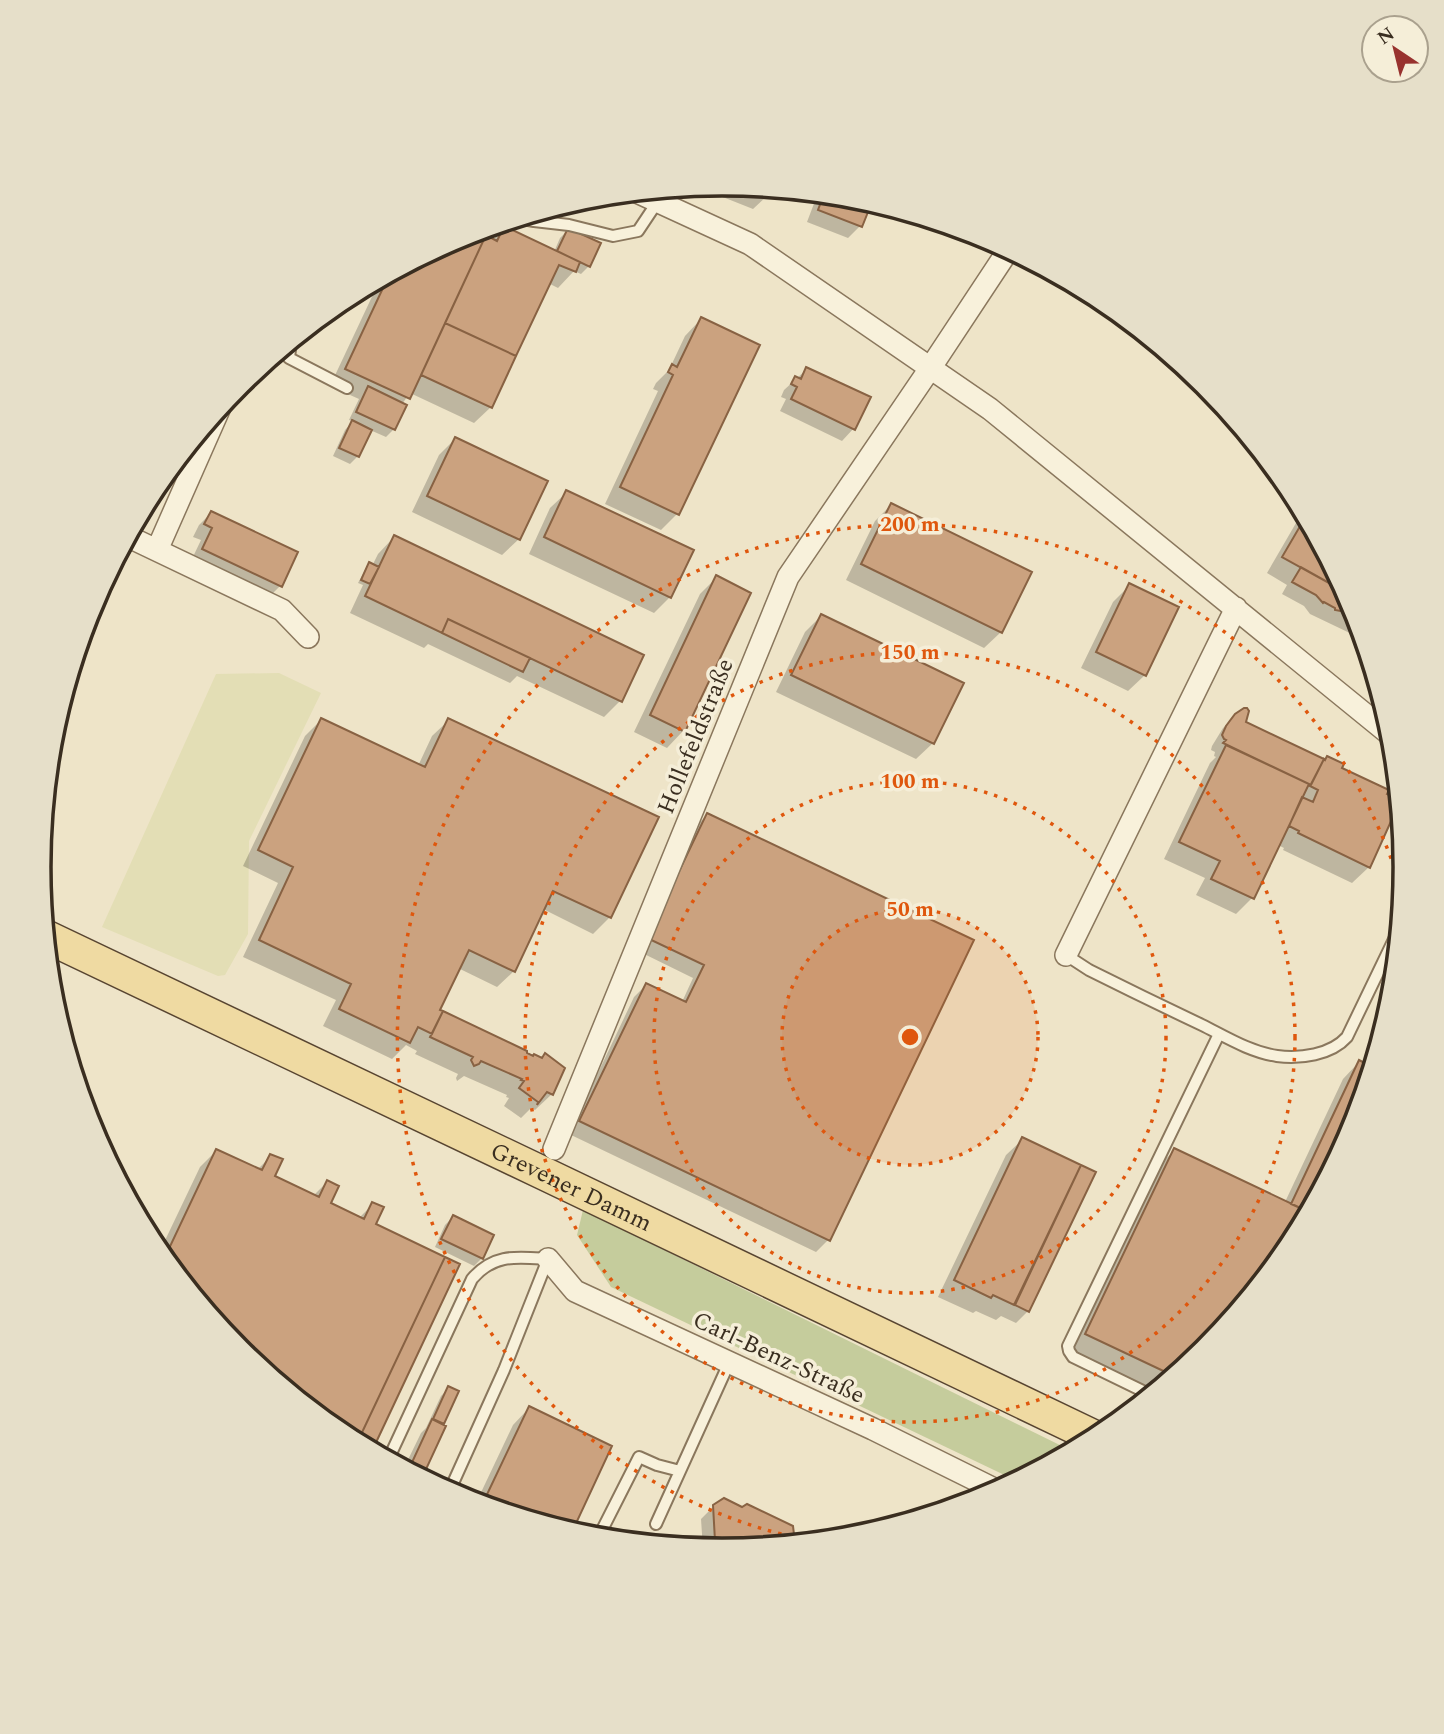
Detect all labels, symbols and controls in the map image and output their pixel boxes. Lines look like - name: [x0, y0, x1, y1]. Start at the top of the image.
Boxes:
- north arrow: [1360, 14, 1430, 84]
- text: N: [1371, 20, 1401, 53]
- text: 200 m: [880, 509, 940, 541]
- text: 150 m: [880, 637, 940, 669]
- street label: Hollefeldstraße: [648, 653, 744, 820]
- text: 100 m: [880, 766, 940, 798]
- text: 50 m: [886, 894, 934, 926]
- centre of rings: [898, 1025, 922, 1049]
- street label: Grevener Damm: [484, 1133, 658, 1242]
- street label: Carl-Benz-Straße: [687, 1302, 871, 1414]

